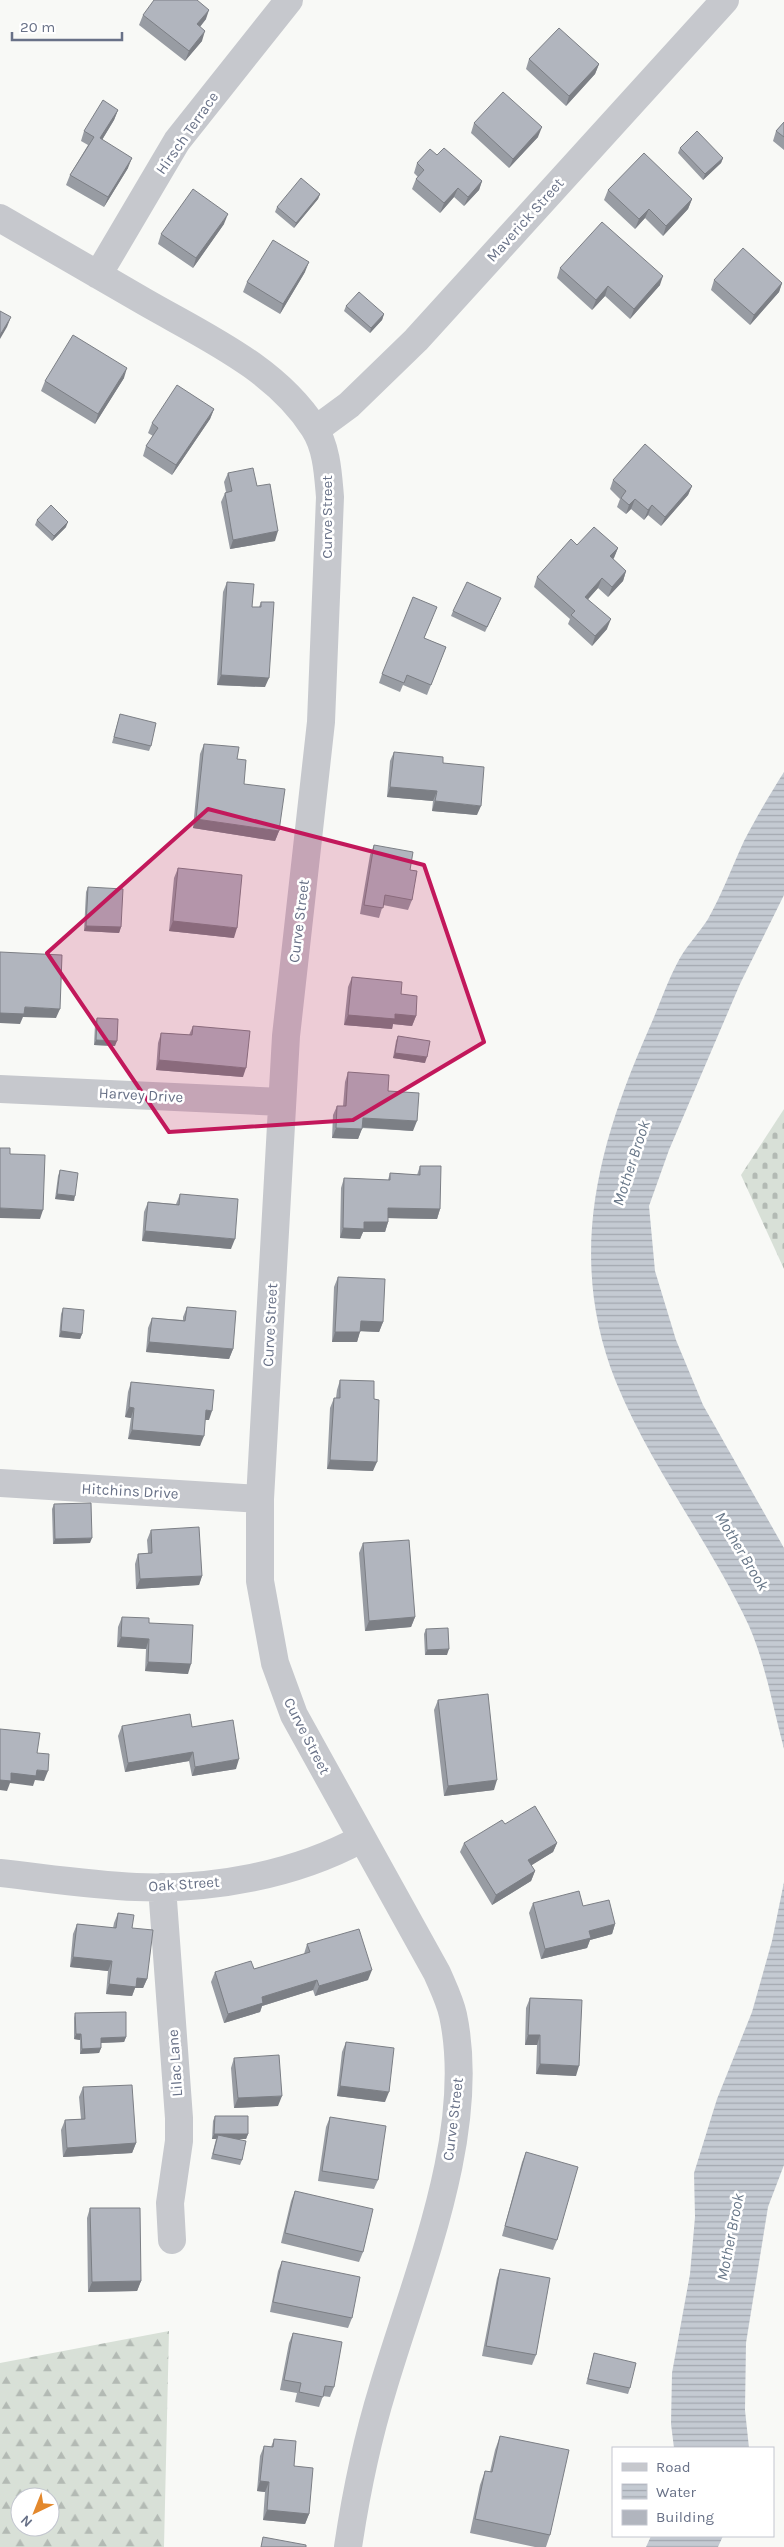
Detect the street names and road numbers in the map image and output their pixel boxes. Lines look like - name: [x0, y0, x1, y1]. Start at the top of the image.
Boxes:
- street label: Hirsch Terrace: [152, 88, 222, 178]
- street label: Maverick Street: [483, 174, 568, 266]
- street label: Curve Street: [318, 475, 336, 559]
- street label: Curve Street: [285, 878, 313, 964]
- street label: Harvey Drive: [98, 1084, 184, 1106]
- street label: Curve Street: [259, 1282, 281, 1367]
- street label: Hitchins Drive: [81, 1479, 179, 1503]
- street label: Curve Street: [280, 1695, 334, 1778]
- street label: Oak Street: [148, 1873, 220, 1895]
- street label: Lilac Lane: [164, 2029, 186, 2097]
- street label: Curve Street: [439, 2076, 467, 2162]

